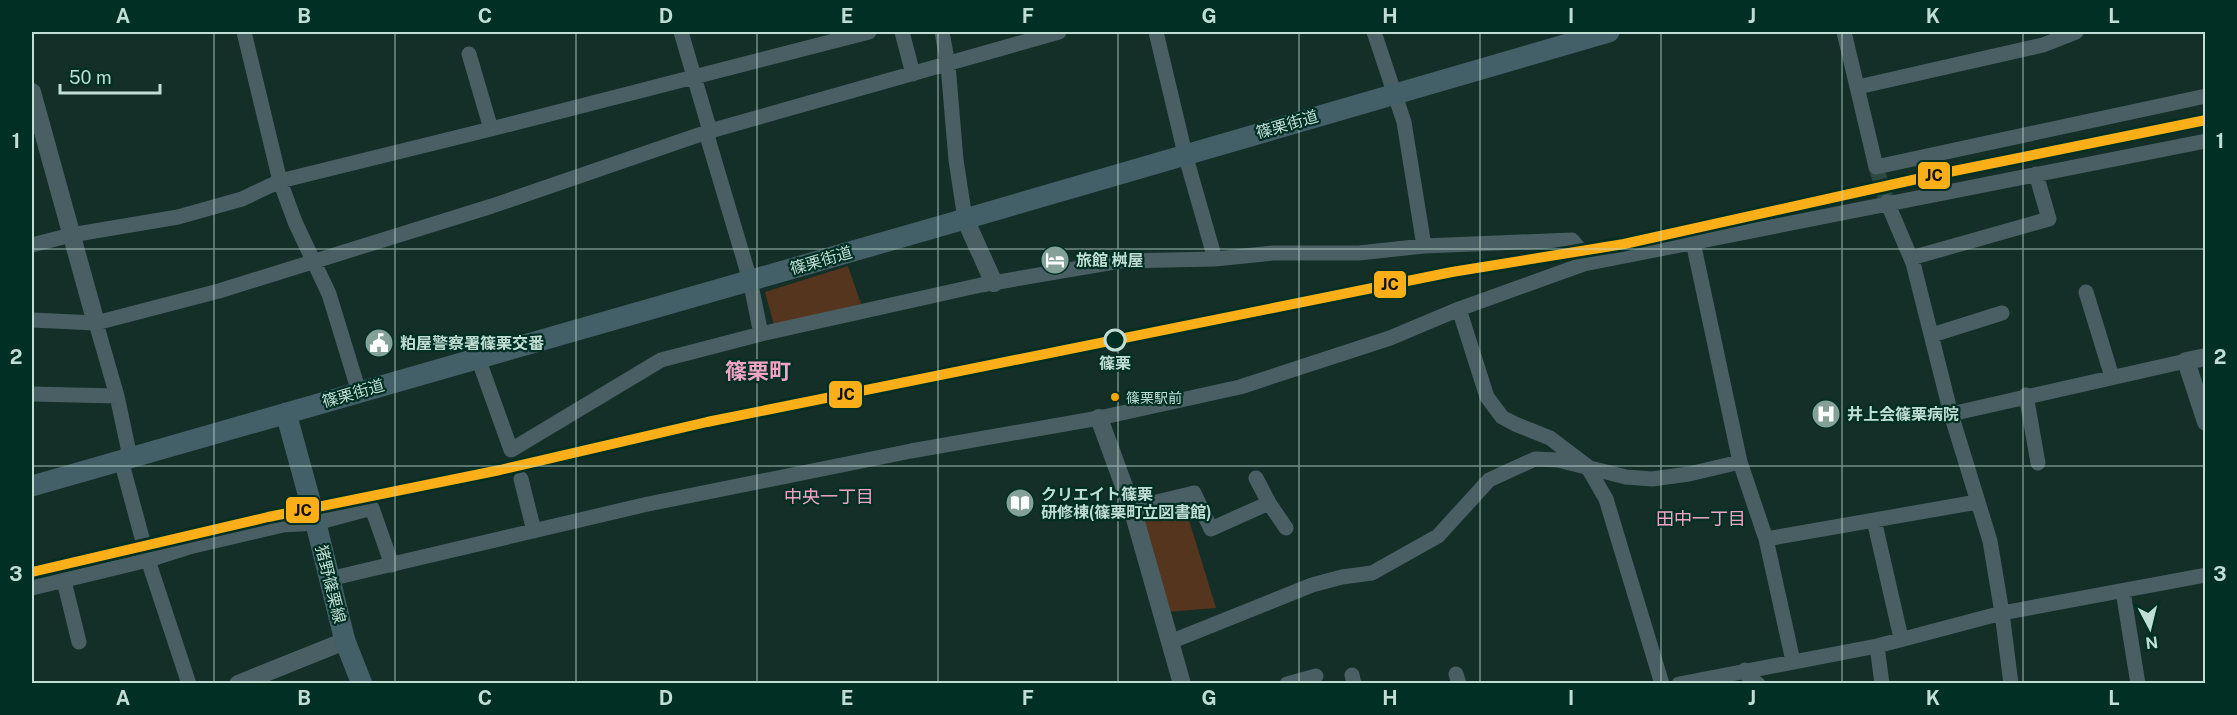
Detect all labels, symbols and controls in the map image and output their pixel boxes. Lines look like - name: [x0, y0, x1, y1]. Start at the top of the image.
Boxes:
- text: A: [116, 4, 130, 28]
- text: B: [297, 4, 311, 28]
- text: C: [478, 4, 492, 28]
- text: D: [659, 4, 673, 28]
- text: E: [841, 4, 853, 28]
- text: F: [1022, 4, 1034, 28]
- text: G: [1201, 4, 1217, 28]
- text: H: [1382, 4, 1398, 28]
- text: I: [1568, 4, 1574, 28]
- text: J: [1748, 4, 1756, 28]
- text: K: [1926, 4, 1940, 28]
- text: L: [2108, 4, 2120, 28]
- scale bar: [60, 57, 160, 95]
- text: 50 m: [69, 67, 112, 88]
- street label: 篠栗街道: [1254, 107, 1321, 142]
- text: 1: [12, 129, 20, 153]
- text: 1: [2216, 129, 2224, 153]
- line badge: JC: [1917, 161, 1951, 190]
- text: JC: [1925, 166, 1943, 185]
- street label: 篠栗街道: [788, 243, 855, 278]
- hotel icon: 旅館 桝屋: [1039, 244, 1071, 276]
- place label: 旅館 桝屋: [1076, 251, 1144, 270]
- line badge: JC: [1373, 270, 1407, 299]
- text: JC: [1381, 275, 1399, 294]
- public building icon: 粕屋警察署篠栗交番: [363, 327, 395, 359]
- marker: 篠栗: [1104, 329, 1126, 351]
- place label: 粕屋警察署篠栗交番: [400, 334, 544, 353]
- text: 2: [10, 345, 22, 369]
- text: 2: [2214, 345, 2226, 369]
- place label: 篠栗: [1099, 354, 1131, 373]
- district label: 篠栗町: [725, 358, 791, 384]
- street label: 篠栗街道: [320, 376, 387, 411]
- line badge: JC: [828, 380, 863, 409]
- text: JC: [837, 385, 855, 404]
- place label: 篠栗駅前: [1126, 390, 1182, 406]
- marker: 篠栗駅前: [1109, 391, 1121, 403]
- hospital icon: 井上会篠栗病院: [1810, 398, 1842, 430]
- place label: 井上会篠栗病院: [1847, 405, 1959, 424]
- place label: クリエイト篠栗 研修棟(篠栗町立図書館): [1041, 485, 1212, 522]
- district label: 中央一丁目: [784, 486, 874, 507]
- library icon: クリエイト篠栗 研修棟(篠栗町立図書館): [1004, 487, 1036, 519]
- line badge: JC: [285, 496, 320, 524]
- text: JC: [294, 501, 312, 520]
- district label: 田中一丁目: [1656, 508, 1746, 529]
- street label: 猪野篠栗線: [312, 543, 349, 625]
- text: 3: [9, 562, 23, 586]
- text: 3: [2213, 562, 2227, 586]
- north arrow: [2120, 598, 2180, 658]
- text: N: [2144, 632, 2159, 653]
- text: A: [116, 686, 130, 710]
- text: B: [297, 686, 311, 710]
- text: C: [478, 686, 492, 710]
- text: D: [659, 686, 673, 710]
- text: E: [841, 686, 853, 710]
- text: F: [1022, 686, 1034, 710]
- text: G: [1201, 686, 1217, 710]
- text: H: [1382, 686, 1398, 710]
- text: I: [1568, 686, 1574, 710]
- text: J: [1748, 686, 1756, 710]
- text: K: [1926, 686, 1940, 710]
- text: L: [2108, 686, 2120, 710]

